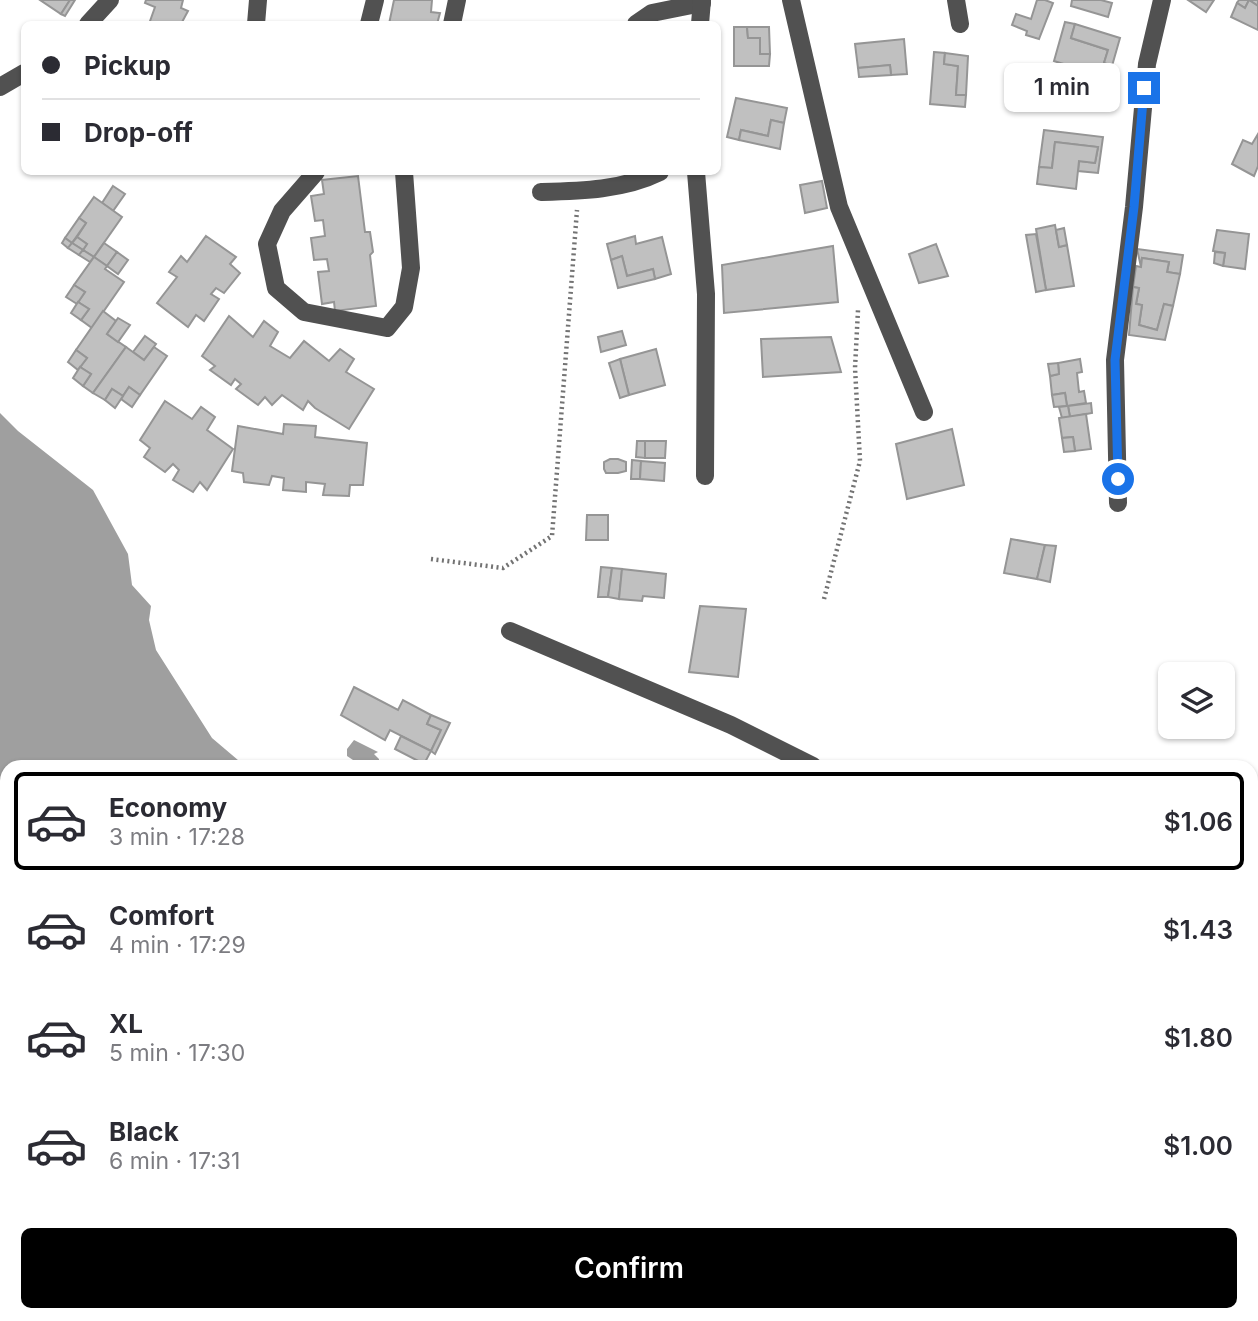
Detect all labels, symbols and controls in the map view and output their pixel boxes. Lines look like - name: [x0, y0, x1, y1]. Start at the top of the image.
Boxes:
- text: Pickup: [84, 50, 171, 81]
- callout: 1 min: [1004, 64, 1120, 112]
- route end: [1128, 72, 1160, 104]
- text: 1 min: [1034, 73, 1090, 101]
- text: Drop-off: [84, 117, 193, 148]
- route start: [1102, 463, 1134, 495]
- map controls: [1158, 662, 1235, 739]
- button: layers: [1158, 662, 1235, 739]
- icon: car: [25, 790, 88, 853]
- text: Economy: [109, 792, 227, 823]
- text: $1.06: [1164, 806, 1233, 837]
- text: 3 min · 17:28: [109, 823, 245, 851]
- icon: car: [25, 898, 88, 961]
- text: Comfort: [109, 900, 214, 931]
- text: $1.43: [1163, 914, 1233, 945]
- text: 4 min · 17:29: [109, 931, 246, 959]
- icon: car: [25, 1006, 88, 1069]
- text: XL: [109, 1008, 143, 1039]
- text: $1.80: [1164, 1022, 1233, 1053]
- text: 5 min · 17:30: [109, 1039, 245, 1067]
- icon: car: [25, 1114, 88, 1177]
- text: Black: [109, 1116, 179, 1147]
- text: $1.00: [1163, 1130, 1233, 1161]
- text: 6 min · 17:31: [109, 1147, 240, 1175]
- button: Confirm: [21, 1228, 1237, 1308]

